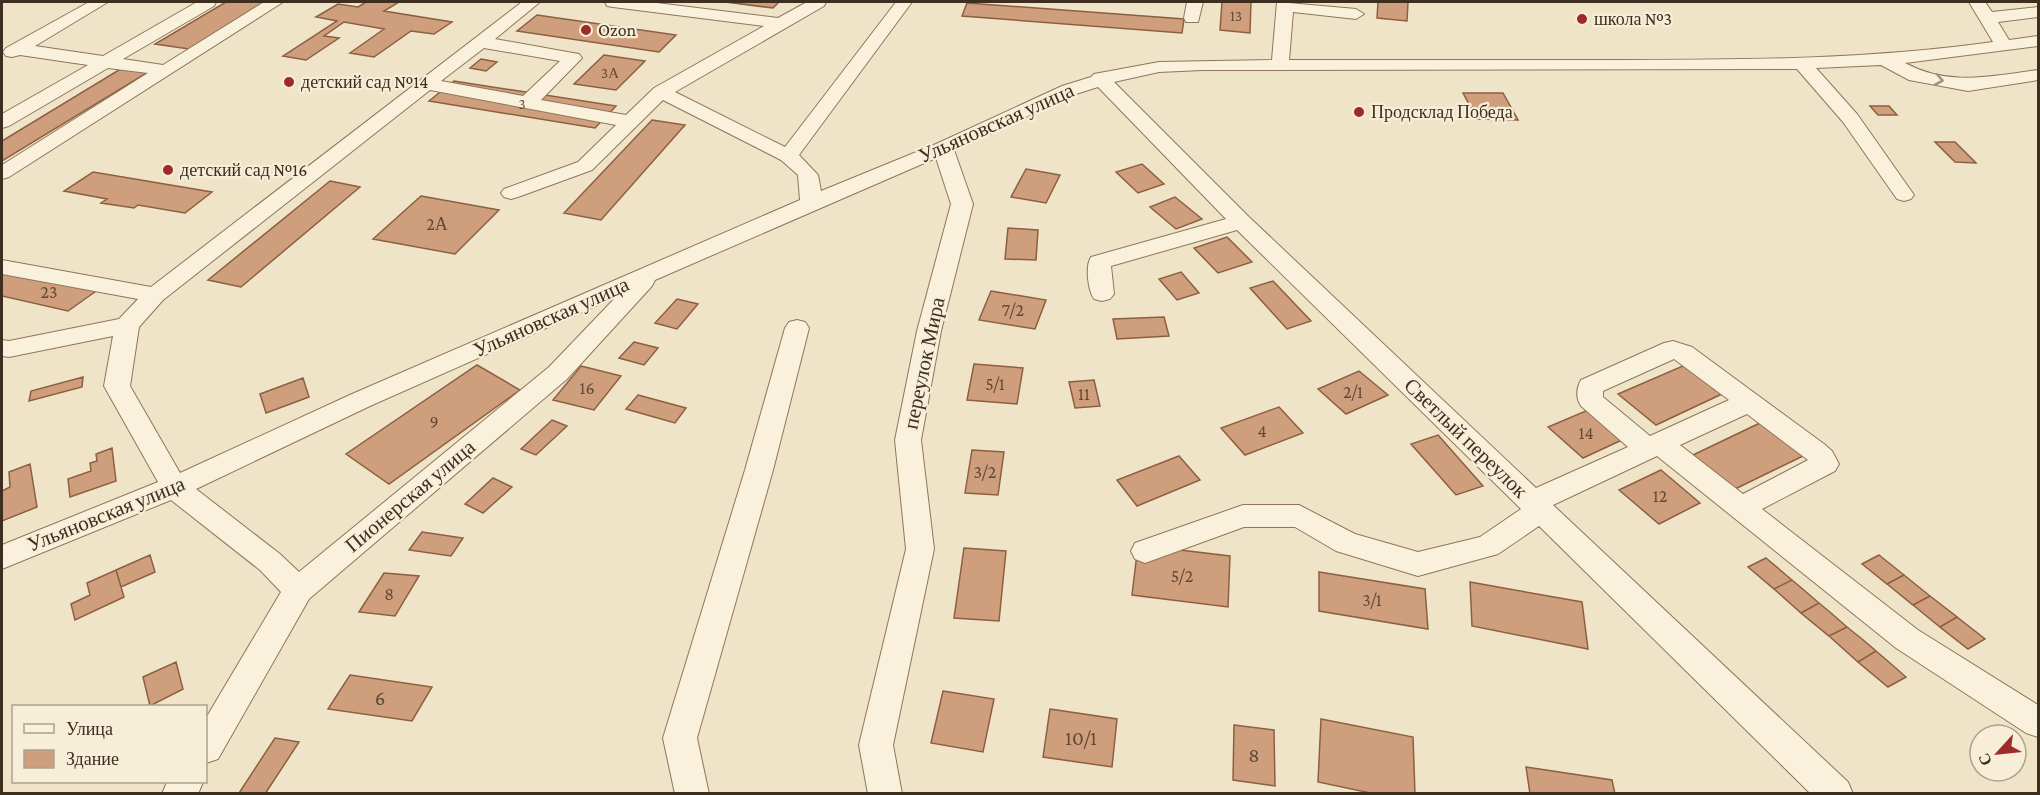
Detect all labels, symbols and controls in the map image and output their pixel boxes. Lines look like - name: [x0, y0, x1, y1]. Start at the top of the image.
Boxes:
- house number: 13: [1230, 8, 1242, 24]
- place label: школа №3: [1594, 9, 1672, 29]
- marker: школа №3: [1575, 12, 1589, 26]
- place label: Ozon: [598, 20, 637, 40]
- marker: Ozon: [579, 23, 593, 37]
- house number: 3А: [601, 65, 619, 81]
- place label: детский сад №14: [301, 72, 428, 92]
- one-way arrow: [1933, 73, 1943, 86]
- marker: детский сад №14: [282, 75, 296, 89]
- street label: Ульяновская улица: [915, 78, 1078, 168]
- house number: 3: [518, 96, 526, 112]
- place label: Продсклад Победа: [1371, 102, 1513, 122]
- marker: Продсклад Победа: [1352, 105, 1366, 119]
- place label: детский сад №16: [180, 160, 307, 180]
- marker: детский сад №16: [161, 163, 175, 177]
- house number: 2А: [426, 214, 448, 234]
- street label: Ульяновская улица: [470, 272, 633, 362]
- house number: 23: [40, 282, 58, 302]
- street label: переулок Мира: [898, 294, 950, 431]
- house number: 7/2: [1002, 300, 1024, 320]
- street label: Светлый переулок: [1399, 373, 1533, 504]
- house number: 5/1: [985, 374, 1005, 394]
- house number: 16: [579, 378, 595, 398]
- house number: 2/1: [1343, 382, 1363, 402]
- house number: 11: [1078, 384, 1090, 404]
- house number: 9: [429, 412, 439, 432]
- house number: 4: [1257, 421, 1267, 441]
- house number: 14: [1578, 423, 1594, 443]
- street label: Пионерская улица: [340, 434, 480, 557]
- house number: 3/2: [974, 462, 996, 482]
- street label: Ульяновская улица: [24, 471, 189, 557]
- house number: 12: [1653, 486, 1667, 506]
- house number: 5/2: [1171, 566, 1193, 586]
- house number: 8: [384, 584, 394, 604]
- house number: 3/1: [1362, 590, 1382, 610]
- house number: 6: [375, 686, 385, 710]
- legend: [12, 705, 207, 783]
- text: Улица: [66, 719, 113, 739]
- north arrow: [1968, 723, 2028, 783]
- house number: 10/1: [1065, 726, 1097, 750]
- house number: 8: [1248, 743, 1260, 767]
- text: Здание: [66, 749, 119, 769]
- text: С: [1975, 751, 1995, 769]

